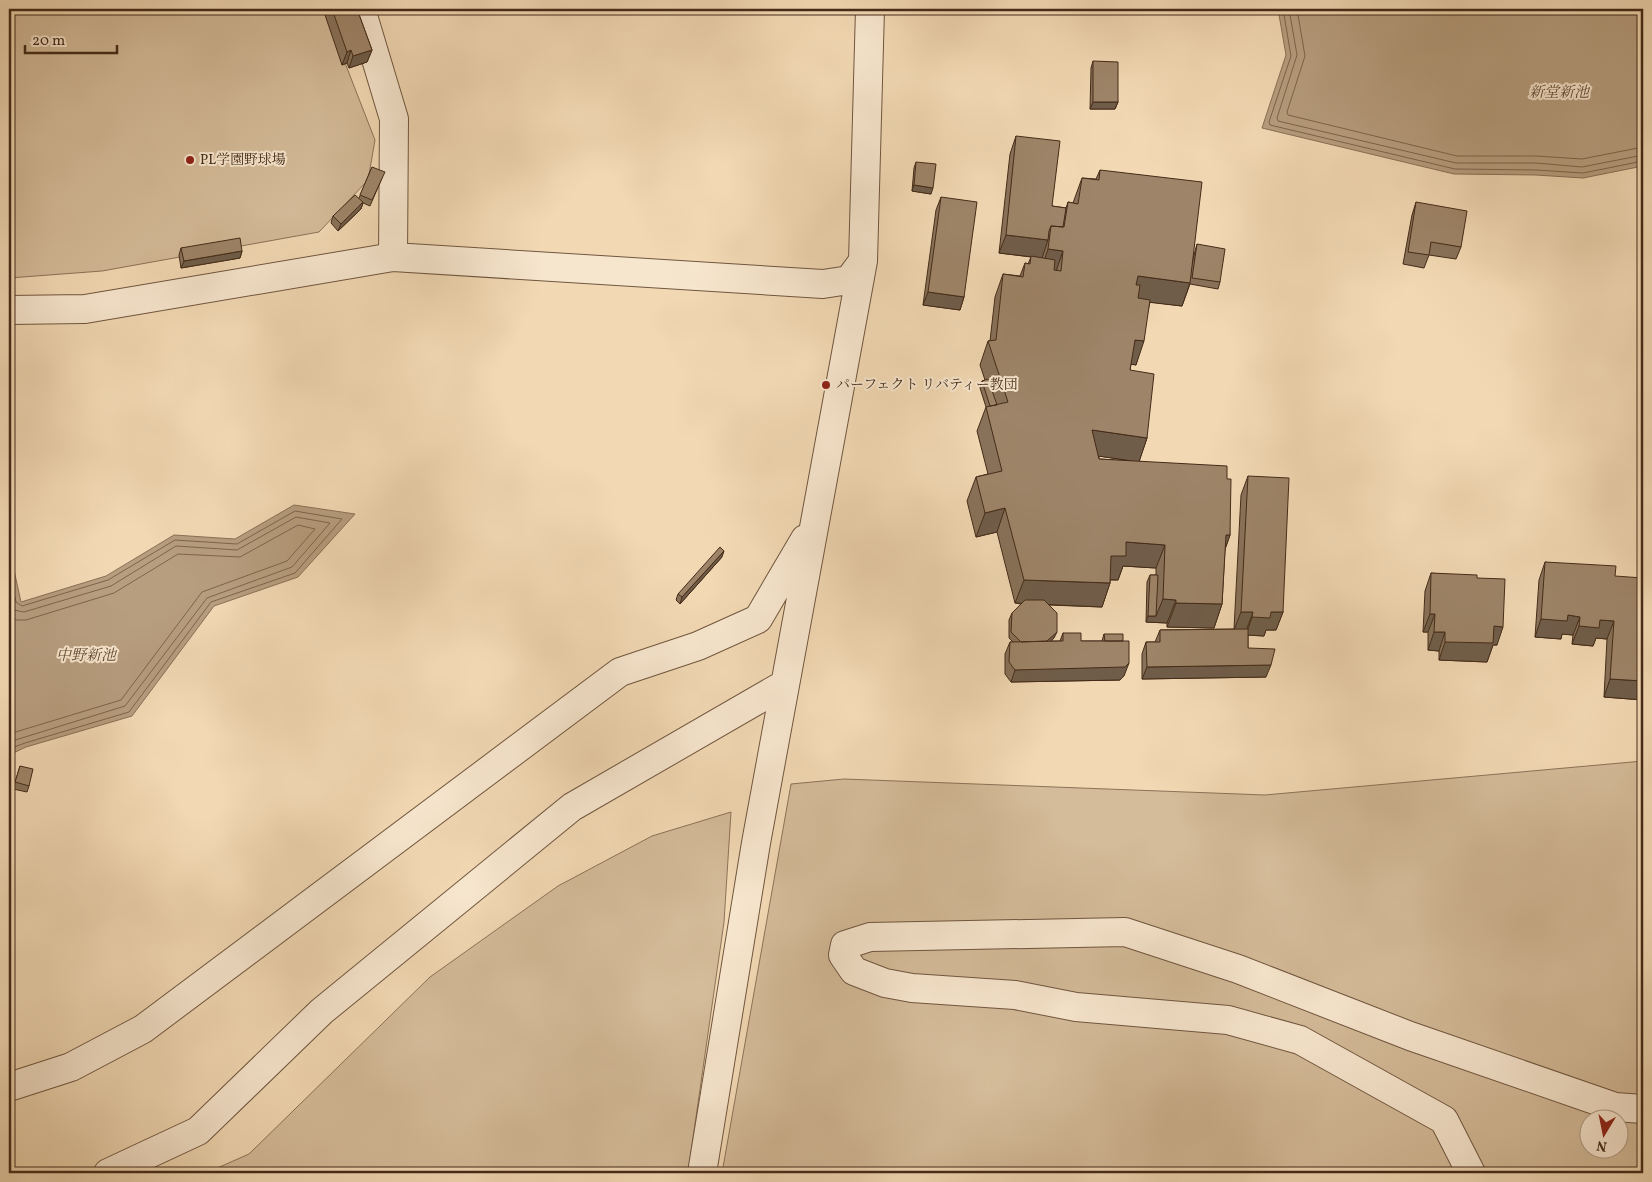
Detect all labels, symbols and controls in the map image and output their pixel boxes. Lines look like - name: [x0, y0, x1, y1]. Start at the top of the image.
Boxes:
- scale bar: [25, 22, 118, 54]
- text: 20 m: [32, 31, 65, 52]
- water label: 新堂新池: [1529, 83, 1591, 104]
- place label: PL学園野球場: [200, 151, 286, 170]
- marker: PL学園野球場: [184, 154, 196, 166]
- place label: パーフェクト リバティー教団: [836, 376, 1018, 395]
- marker: パーフェクト リバティー教団: [820, 379, 832, 391]
- water label: 中野新池: [56, 646, 118, 667]
- north arrow: [1580, 1110, 1630, 1160]
- text: N: [1595, 1135, 1609, 1156]

